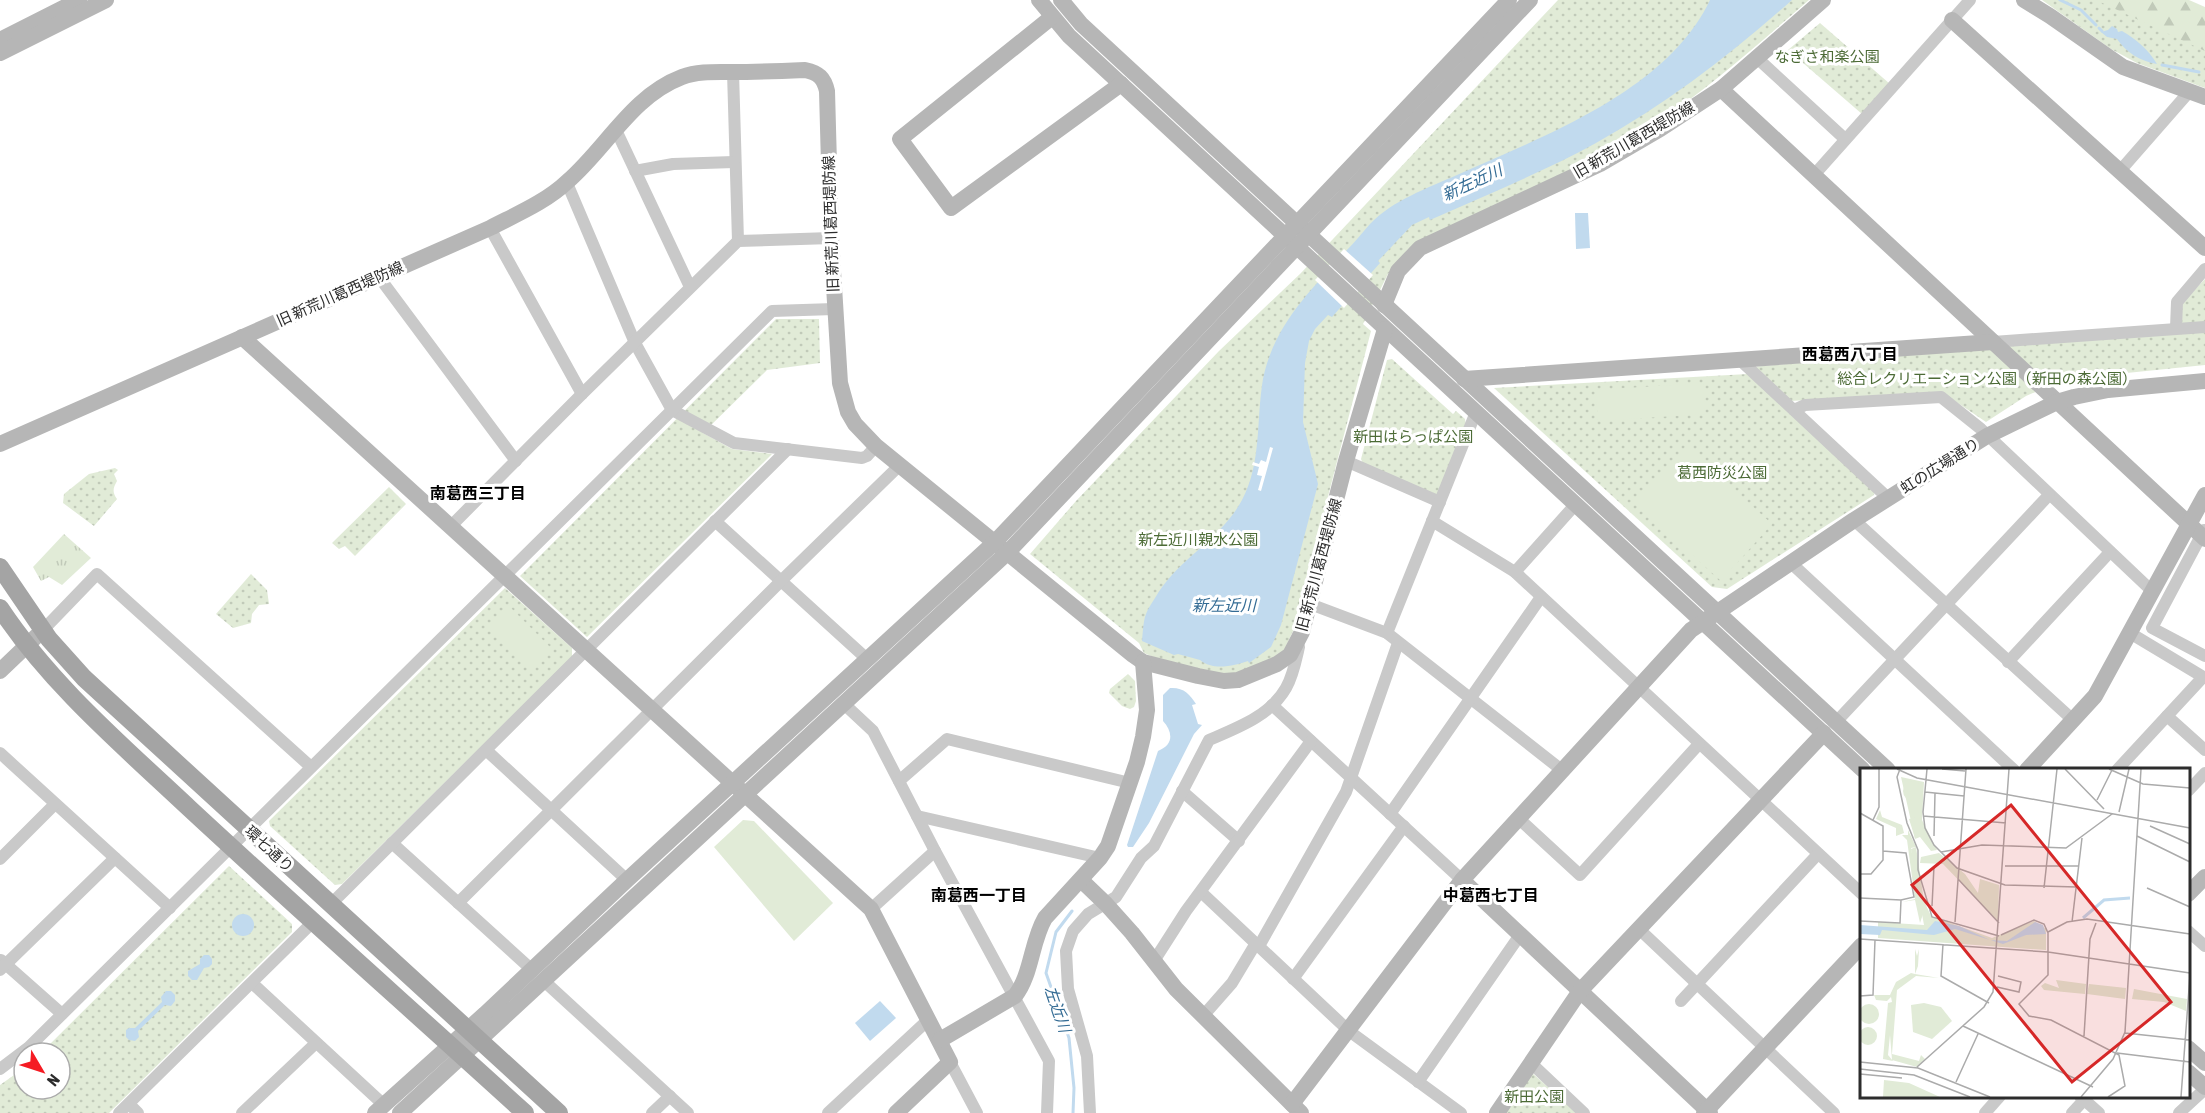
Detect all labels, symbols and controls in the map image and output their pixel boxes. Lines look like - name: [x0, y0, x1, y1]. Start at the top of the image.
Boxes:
- park label: なぎさ和楽公園: [1774, 48, 1880, 65]
- street label: 旧 新荒川葛西堤防線: [1570, 98, 1697, 181]
- street label: 旧 新荒川葛西堤防線: [820, 155, 841, 293]
- water label: 新左近川: [1439, 159, 1507, 204]
- street label: 旧 新荒川葛西堤防線: [274, 258, 406, 329]
- district label: 西葛西八丁目: [1802, 345, 1898, 363]
- park label: 総合レクリエーション公園（新田の森公園）: [1837, 370, 2137, 387]
- park label: 新田はらっぱ公園: [1353, 428, 1473, 445]
- street label: 虹の広場通り: [1897, 435, 1982, 497]
- park label: 葛西防災公園: [1677, 464, 1767, 481]
- district label: 南葛西三丁目: [430, 484, 526, 502]
- street label: 旧 新荒川葛西堤防線: [1293, 496, 1344, 633]
- park label: 新左近川親水公園: [1138, 531, 1258, 548]
- water label: 新左近川: [1192, 596, 1258, 614]
- inset map: [1860, 768, 2190, 1098]
- street label: 環七通り: [242, 822, 297, 875]
- district label: 南葛西一丁目: [931, 886, 1027, 904]
- district label: 中葛西七丁目: [1443, 886, 1539, 904]
- water label: 左近川: [1042, 983, 1075, 1037]
- north arrow: [12, 1041, 72, 1101]
- text: N: [44, 1071, 64, 1090]
- park label: 新田公園: [1504, 1088, 1564, 1105]

